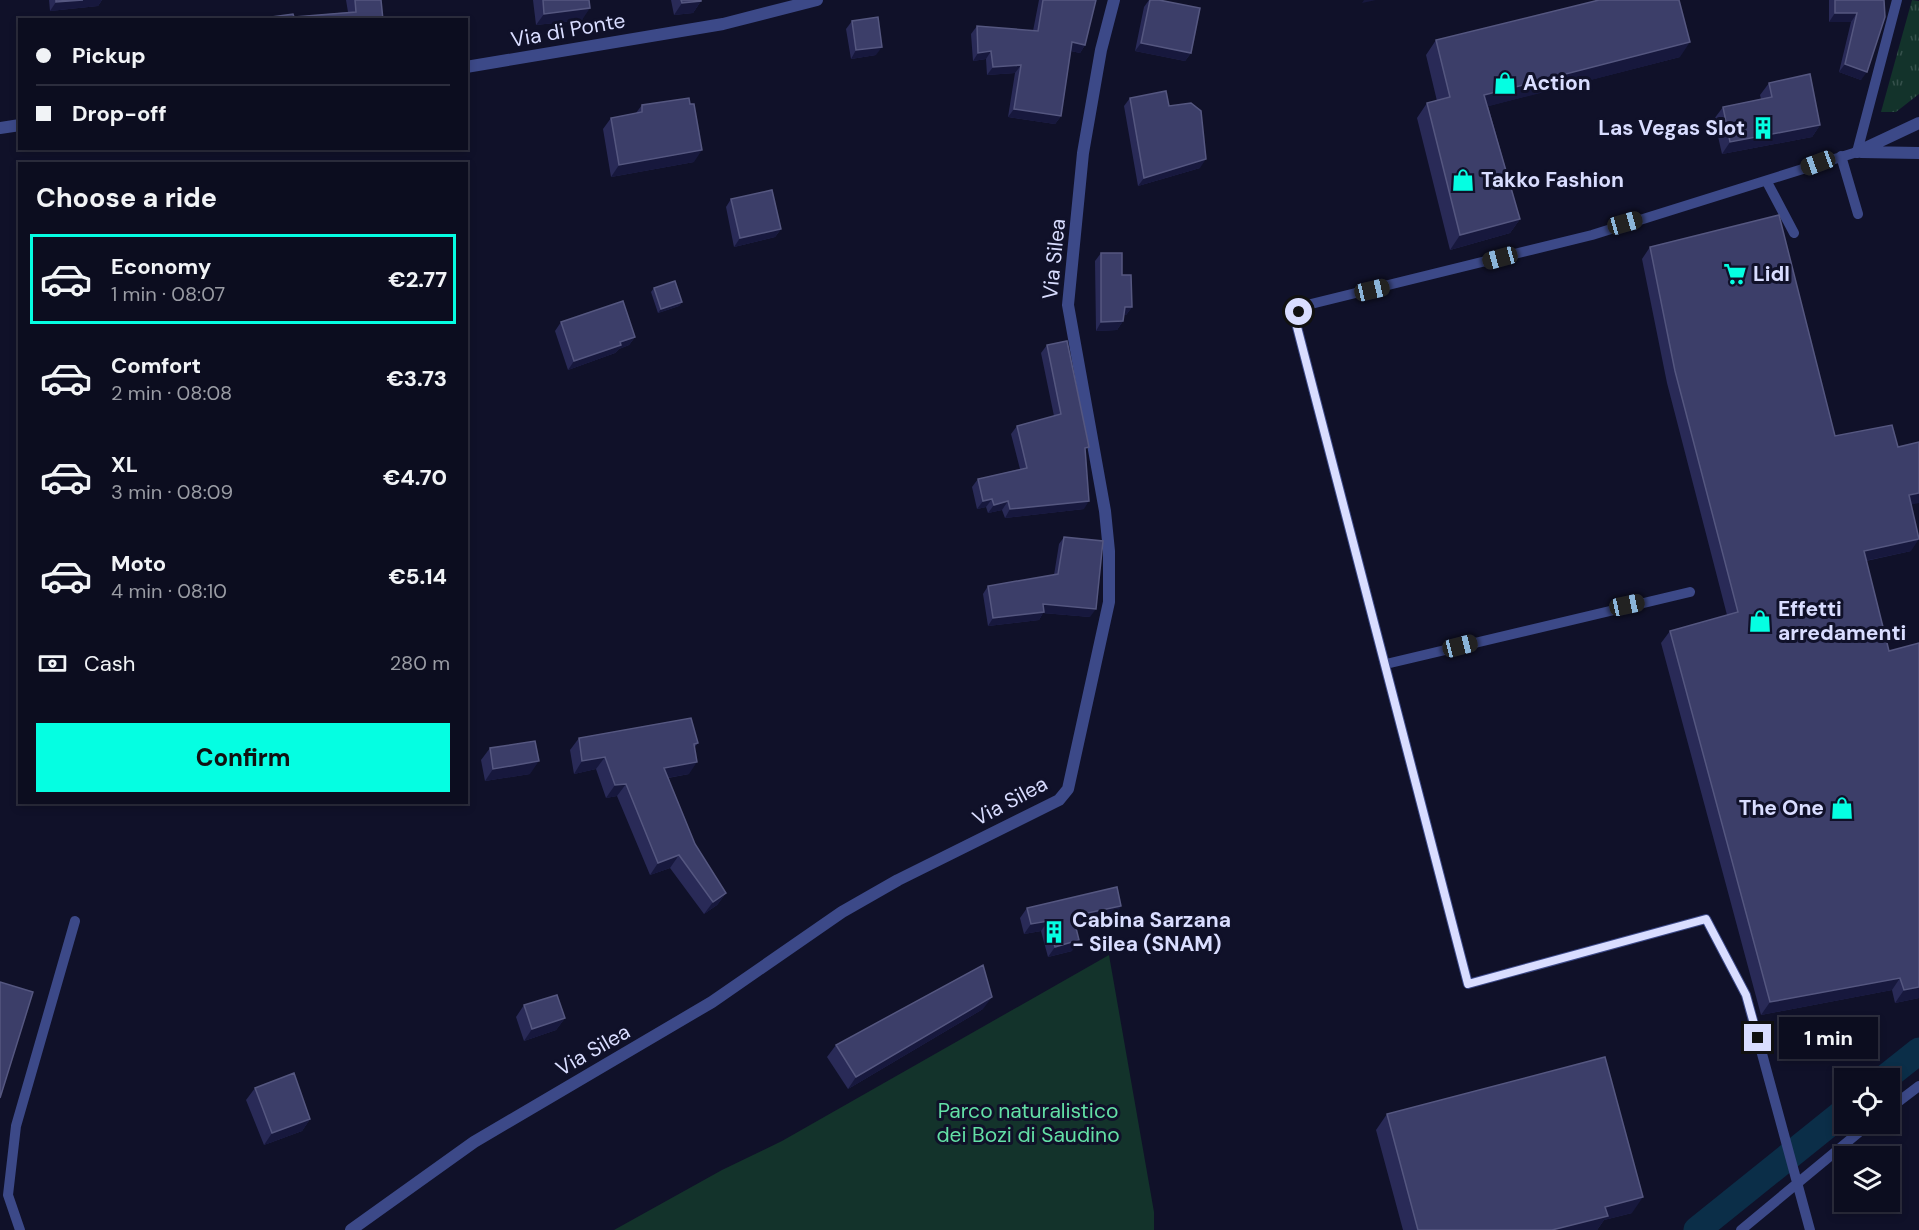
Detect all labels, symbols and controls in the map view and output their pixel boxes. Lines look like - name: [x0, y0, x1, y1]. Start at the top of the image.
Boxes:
- street label: Via di Ponte: [509, 6, 628, 54]
- text: Pickup: [72, 41, 146, 70]
- place label: Action: [1523, 69, 1591, 97]
- shop icon: Action: [1492, 70, 1518, 96]
- text: Drop-off: [72, 99, 167, 128]
- place label: Las Vegas Slot: [1598, 114, 1745, 142]
- building icon: Las Vegas Slot: [1750, 115, 1776, 141]
- car: [1798, 148, 1838, 178]
- place label: Takko Fashion: [1481, 166, 1624, 194]
- shop icon: Takko Fashion: [1450, 167, 1476, 193]
- text: Choose a ride: [36, 180, 217, 215]
- car: [1605, 209, 1645, 237]
- street label: Via Silea: [1036, 217, 1072, 301]
- car: [1480, 245, 1520, 271]
- icon: car: [39, 252, 93, 306]
- text: Economy: [111, 252, 211, 281]
- place label: Lidl: [1753, 260, 1790, 288]
- supermarket icon: Lidl: [1722, 261, 1748, 287]
- text: €2.77: [388, 265, 447, 294]
- car: [1352, 277, 1392, 303]
- text: 1 min · 08:07: [111, 281, 225, 307]
- route start: [1285, 298, 1312, 325]
- icon: car: [39, 351, 93, 405]
- text: Comfort: [111, 351, 201, 380]
- text: €3.73: [386, 364, 447, 393]
- text: 2 min · 08:08: [111, 380, 232, 406]
- icon: car: [39, 450, 93, 504]
- text: XL: [111, 450, 138, 479]
- text: €4.70: [383, 463, 447, 492]
- text: 3 min · 08:09: [111, 479, 233, 505]
- icon: car: [39, 549, 93, 603]
- text: Moto: [111, 549, 166, 578]
- text: €5.14: [388, 562, 447, 591]
- text: 4 min · 08:10: [111, 578, 227, 604]
- car: [1608, 592, 1646, 618]
- place label: Effetti arredamenti: [1778, 595, 1906, 647]
- shop icon: Effetti arredamenti: [1747, 608, 1773, 634]
- car: [1440, 633, 1480, 659]
- icon: cash: [36, 647, 69, 680]
- text: Cash: [84, 649, 135, 678]
- text: 280 m: [390, 650, 450, 676]
- button: Confirm: [36, 723, 450, 792]
- street label: Via Silea: [968, 770, 1052, 832]
- place label: The One: [1739, 794, 1824, 822]
- shop icon: The One: [1829, 795, 1855, 821]
- place label: Cabina Sarzana - Silea (SNAM): [1072, 906, 1231, 958]
- building icon: Cabina Sarzana - Silea (SNAM): [1041, 919, 1067, 945]
- callout: 1 min: [1779, 1017, 1878, 1059]
- street label: Via Silea: [551, 1018, 635, 1082]
- route end: [1744, 1024, 1771, 1051]
- text: 1 min: [1804, 1025, 1853, 1051]
- map controls: [1834, 1068, 1900, 1212]
- button: locate: [1834, 1068, 1900, 1134]
- park label: Parco naturalistico dei Bozi di Saudino: [936, 1097, 1120, 1149]
- button: layers: [1834, 1146, 1900, 1212]

